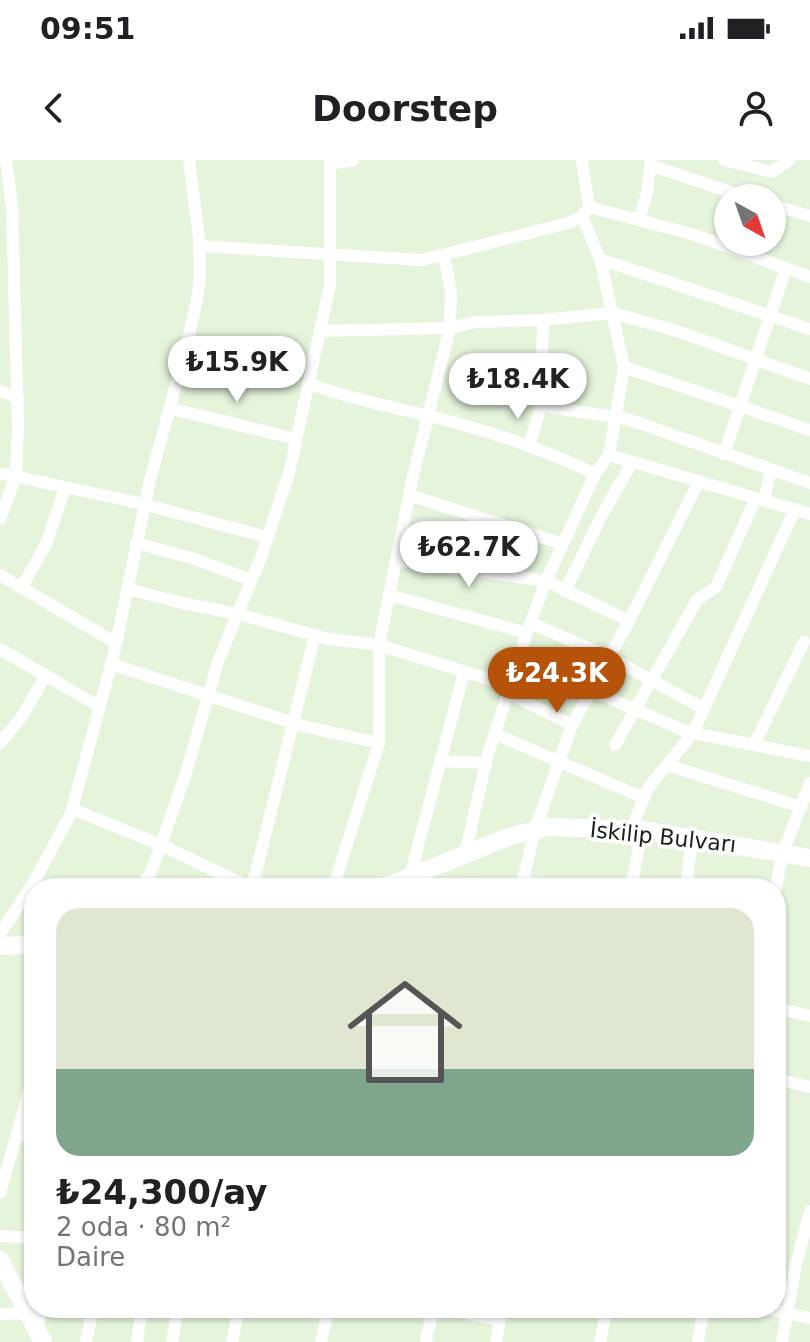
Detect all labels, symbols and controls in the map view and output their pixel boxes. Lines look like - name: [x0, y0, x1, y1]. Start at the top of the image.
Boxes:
- text: 09:51: [40, 11, 136, 46]
- icon: back: [32, 86, 76, 130]
- icon: person: [734, 86, 778, 130]
- text: Doorstep: [312, 88, 498, 129]
- north arrow: [714, 184, 786, 256]
- map controls: [714, 184, 786, 256]
- pin: ₺15.9K: [172, 336, 302, 404]
- text: ₺15.9K: [186, 347, 288, 377]
- pin: ₺18.4K: [453, 353, 583, 421]
- text: ₺18.4K: [467, 364, 569, 394]
- pin: ₺62.7K: [404, 521, 534, 589]
- text: ₺62.7K: [418, 532, 520, 562]
- pin: ₺24.3K: [492, 647, 622, 715]
- text: ₺24.3K: [506, 658, 608, 688]
- street label: İskilip Bulvarı: [589, 817, 737, 857]
- icon: home: [333, 960, 477, 1104]
- text: ₺24,300/ay: [56, 1172, 267, 1212]
- text: 2 oda · 80 m²: [56, 1212, 231, 1242]
- text: Daire: [56, 1242, 125, 1272]

